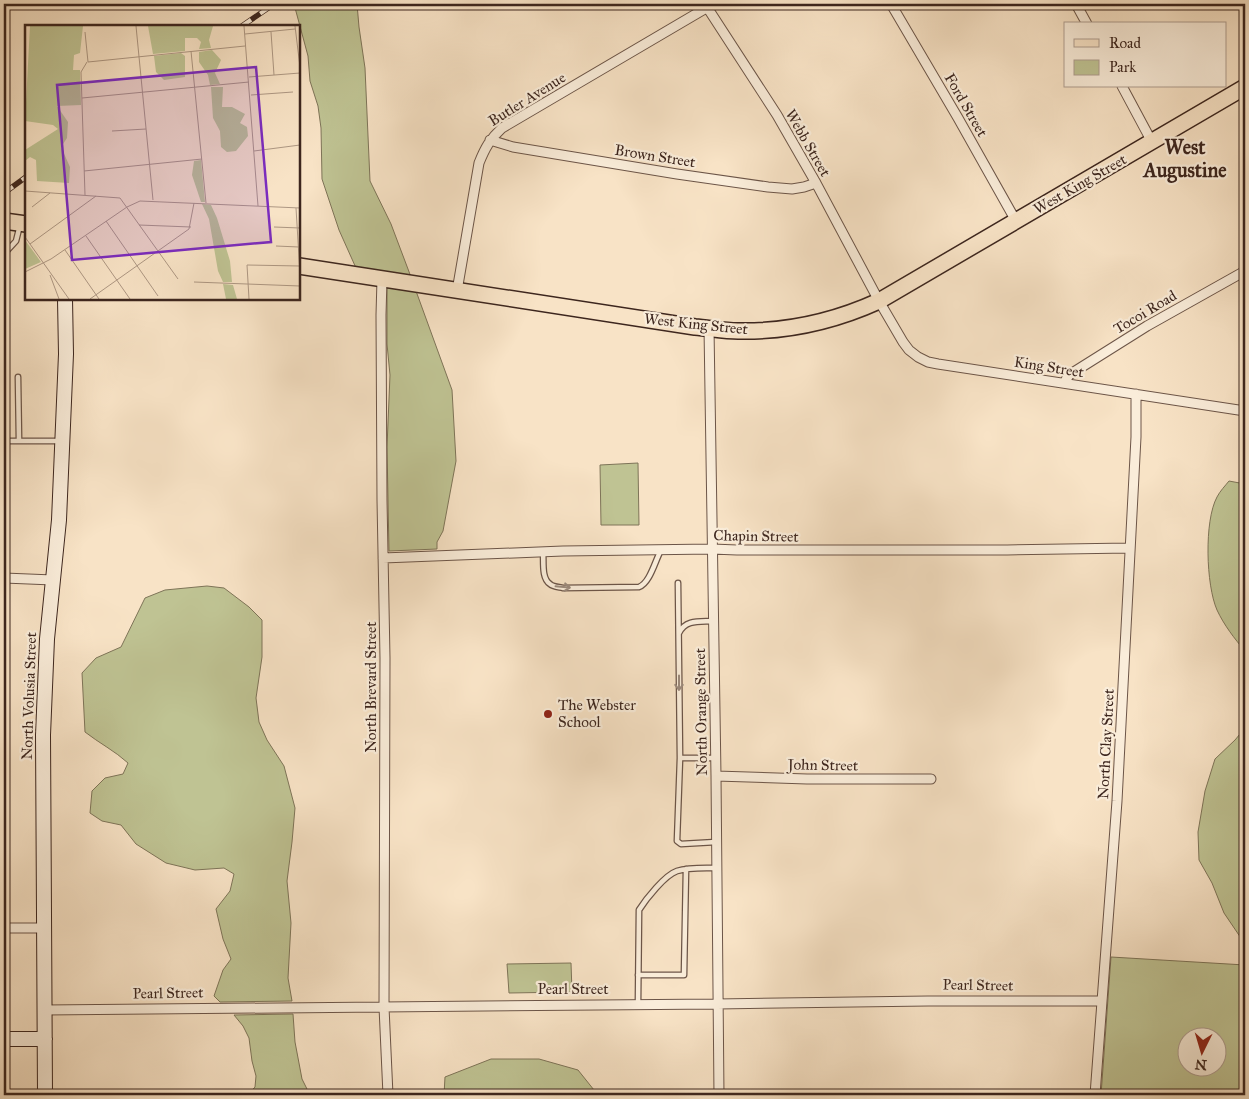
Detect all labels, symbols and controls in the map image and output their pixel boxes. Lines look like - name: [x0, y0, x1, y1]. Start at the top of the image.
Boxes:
- legend: [1064, 22, 1226, 88]
- inset map: [25, 25, 300, 300]
- text: Road: [1109, 34, 1141, 52]
- text: Park: [1109, 58, 1136, 76]
- street label: Butler Avenue: [485, 68, 569, 130]
- street label: Ford Street: [941, 70, 992, 141]
- street label: Webb Street: [781, 106, 835, 181]
- district label: West Augustine: [1141, 135, 1227, 183]
- street label: Brown Street: [613, 141, 697, 171]
- street label: West King Street: [1030, 150, 1130, 218]
- street label: Tocoi Road: [1110, 286, 1180, 338]
- street label: West King Street: [643, 310, 749, 338]
- street label: King Street: [1013, 353, 1086, 382]
- street label: Chapin Street: [713, 526, 799, 546]
- one-way arrow: [555, 582, 571, 592]
- street label: North Brevard Street: [362, 621, 380, 753]
- street label: North Volusia Street: [18, 631, 40, 760]
- street label: North Orange Street: [691, 647, 711, 776]
- one-way arrow: [674, 674, 684, 690]
- street label: North Clay Street: [1094, 688, 1118, 800]
- place label: The Webster School: [558, 696, 636, 731]
- marker: The Webster School: [542, 708, 554, 720]
- street label: John Street: [786, 755, 859, 776]
- street label: Pearl Street: [942, 975, 1014, 995]
- street label: Pearl Street: [538, 980, 609, 998]
- street label: Pearl Street: [132, 983, 204, 1003]
- north arrow: [1176, 1026, 1226, 1076]
- text: N: [1194, 1055, 1208, 1073]

